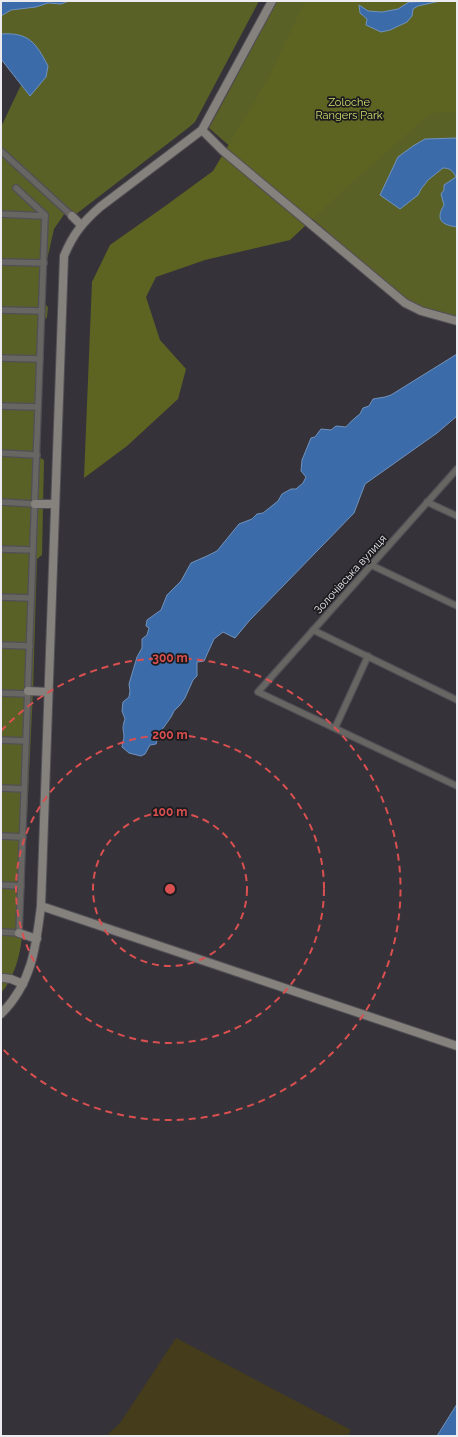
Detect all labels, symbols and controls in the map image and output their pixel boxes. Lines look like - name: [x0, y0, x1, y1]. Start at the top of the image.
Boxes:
- park label: Zoloche Rangers Park: [315, 96, 383, 122]
- street label: Золочівська вулиця: [311, 532, 389, 617]
- text: 300 m: [152, 651, 188, 665]
- text: 200 m: [152, 728, 188, 742]
- text: 100 m: [153, 805, 187, 819]
- centre of rings: [163, 882, 177, 896]

